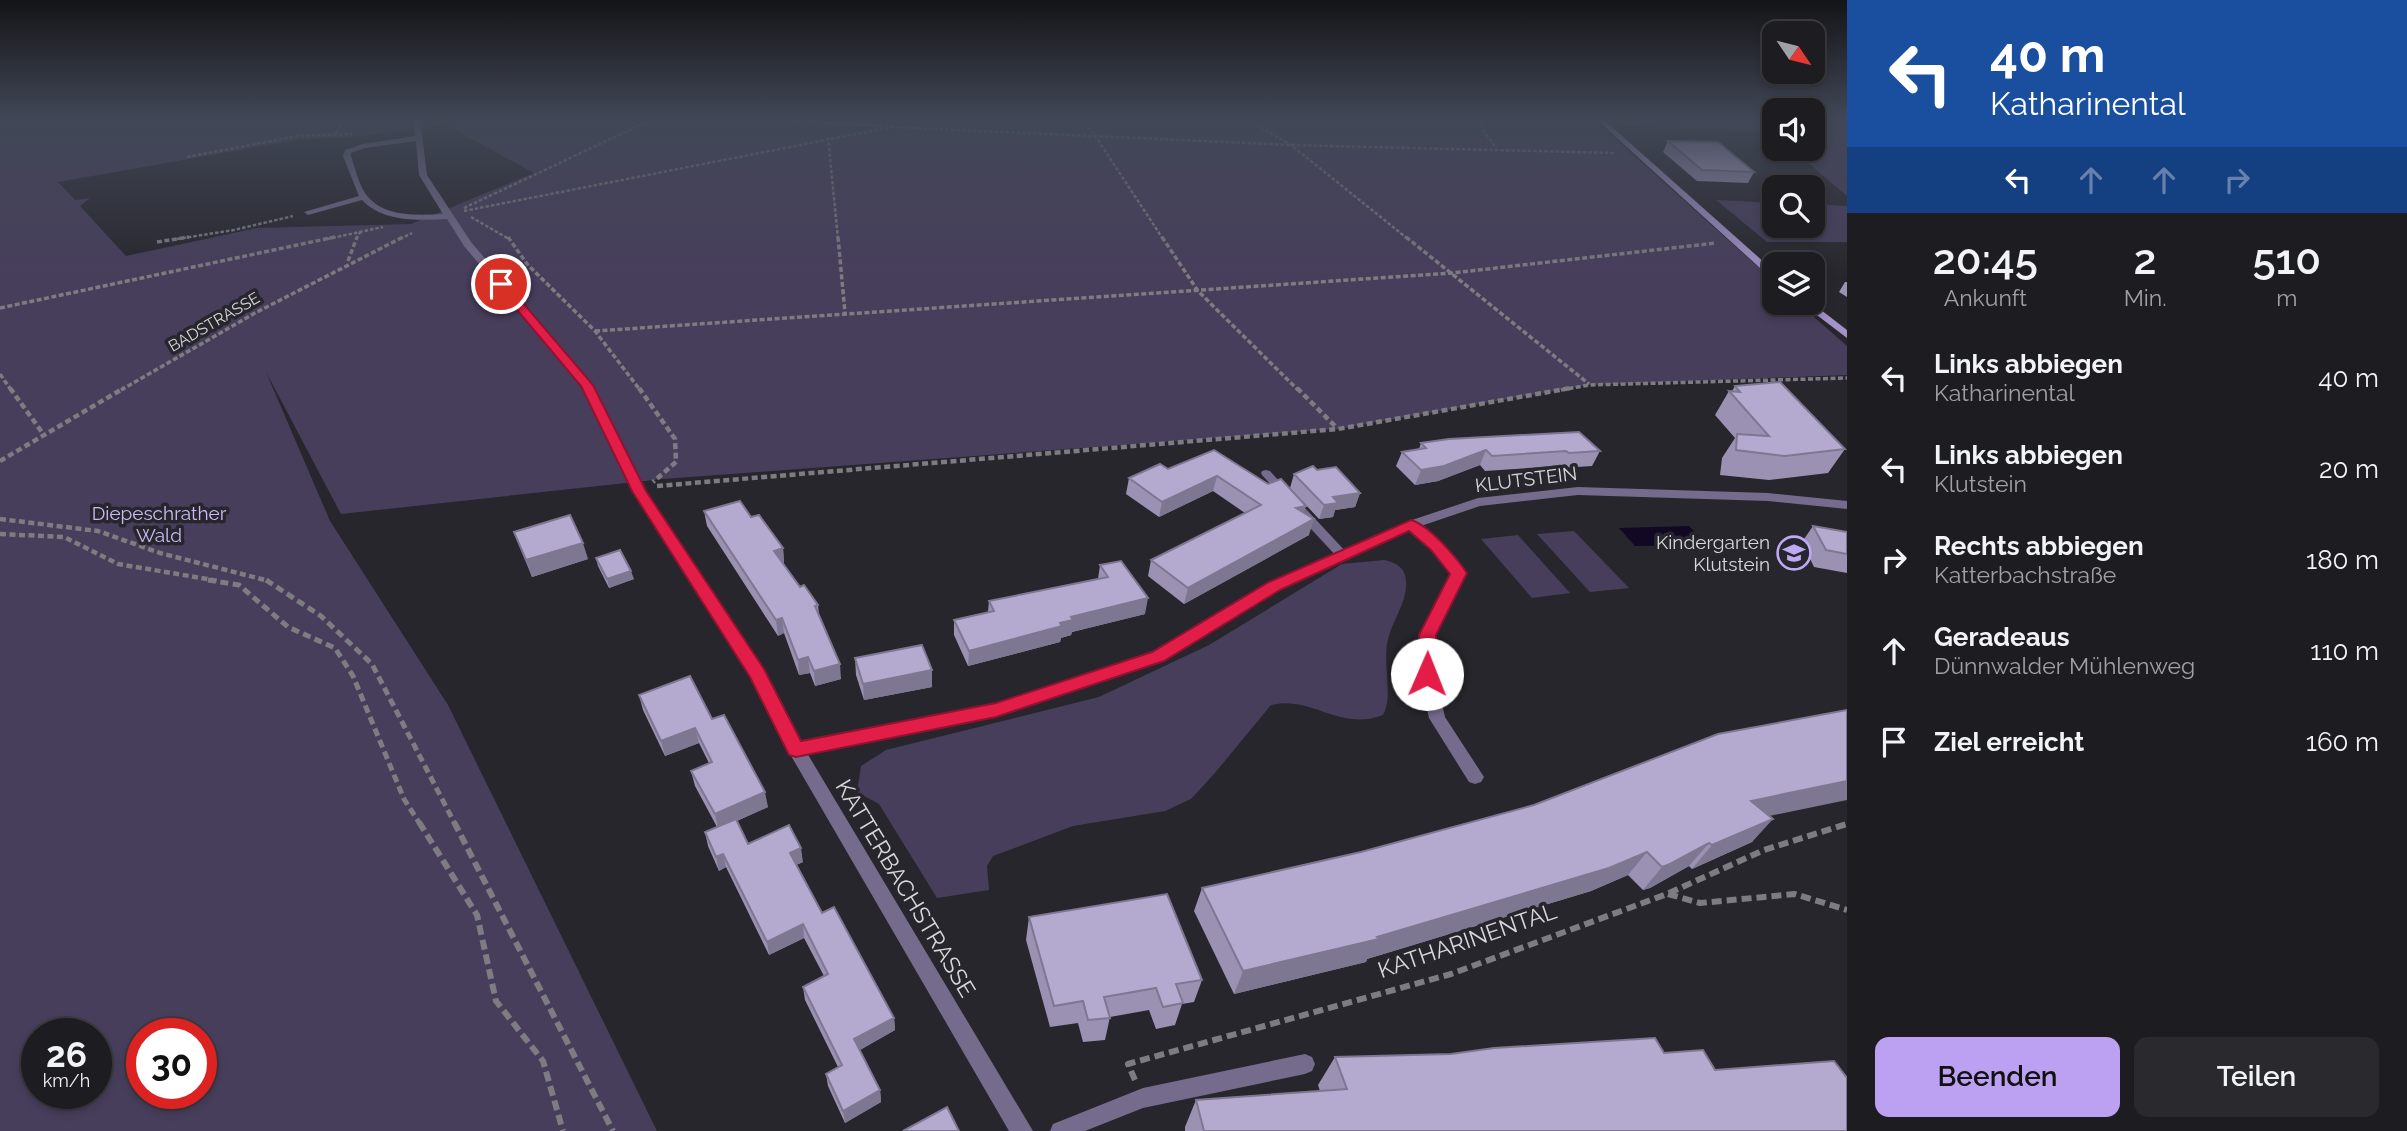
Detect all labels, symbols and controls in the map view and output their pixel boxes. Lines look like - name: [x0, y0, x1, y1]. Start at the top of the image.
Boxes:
- north arrow: [1762, 21, 1825, 84]
- map controls: [1762, 21, 1825, 315]
- text: 40 m: [1990, 26, 2105, 83]
- icon: left: [1875, 28, 1966, 119]
- text: Katharinental: [1990, 85, 2186, 122]
- button: sound: [1762, 98, 1825, 161]
- icon: left: [1999, 161, 2037, 199]
- icon: ahead: [2072, 161, 2110, 199]
- icon: ahead: [2145, 161, 2183, 199]
- icon: right: [2218, 161, 2256, 199]
- button: search: [1762, 175, 1825, 238]
- text: 20:45: [1933, 235, 2038, 284]
- text: 2: [2134, 235, 2157, 284]
- text: 510: [2252, 235, 2321, 284]
- button: layers: [1762, 252, 1825, 315]
- pin: [471, 254, 531, 314]
- icon: arrive: [482, 265, 520, 303]
- text: Ankunft: [1944, 284, 2027, 311]
- text: Min.: [2124, 284, 2167, 311]
- text: m: [2276, 284, 2297, 311]
- street label: BADSTRASSE: [165, 288, 263, 356]
- text: Links abbiegen: [1934, 349, 2123, 379]
- icon: left: [1875, 359, 1913, 397]
- text: 40 m: [2318, 363, 2379, 393]
- text: Katharinental: [1934, 379, 2075, 406]
- text: Links abbiegen: [1934, 440, 2123, 470]
- icon: left: [1875, 450, 1913, 488]
- text: 20 m: [2319, 454, 2379, 484]
- street label: KLUTSTEIN: [1474, 462, 1578, 496]
- text: Klutstein: [1934, 470, 2027, 497]
- park label: Diepeschrather Wald: [92, 502, 227, 546]
- place label: Kindergarten Klutstein: [1656, 531, 1770, 575]
- text: Rechts abbiegen: [1934, 531, 2144, 561]
- school or university icon: Kindergarten Klutstein: [1775, 534, 1813, 572]
- icon: right: [1875, 541, 1913, 579]
- text: 180 m: [2306, 545, 2379, 575]
- text: Katterbachstraße: [1934, 561, 2116, 588]
- text: Geradeaus: [1934, 622, 2070, 652]
- icon: ahead: [1875, 632, 1913, 670]
- text: 110 m: [2310, 636, 2379, 666]
- position arrow: [1390, 637, 1464, 711]
- text: Dünnwalder Mühlenweg: [1934, 652, 2195, 679]
- icon: arrive: [1875, 723, 1913, 761]
- text: Ziel erreicht: [1934, 727, 2084, 757]
- text: 160 m: [2306, 727, 2379, 757]
- street label: KATTERBACHSTRASSE: [830, 774, 982, 1002]
- street label: KATHARINENTAL: [1374, 897, 1560, 983]
- speed limit sign: 30: [126, 1018, 217, 1109]
- text: 26: [46, 1034, 87, 1075]
- button: Beenden: [1875, 1037, 2120, 1117]
- button: Teilen: [2134, 1037, 2379, 1117]
- text: km/h: [43, 1070, 90, 1091]

